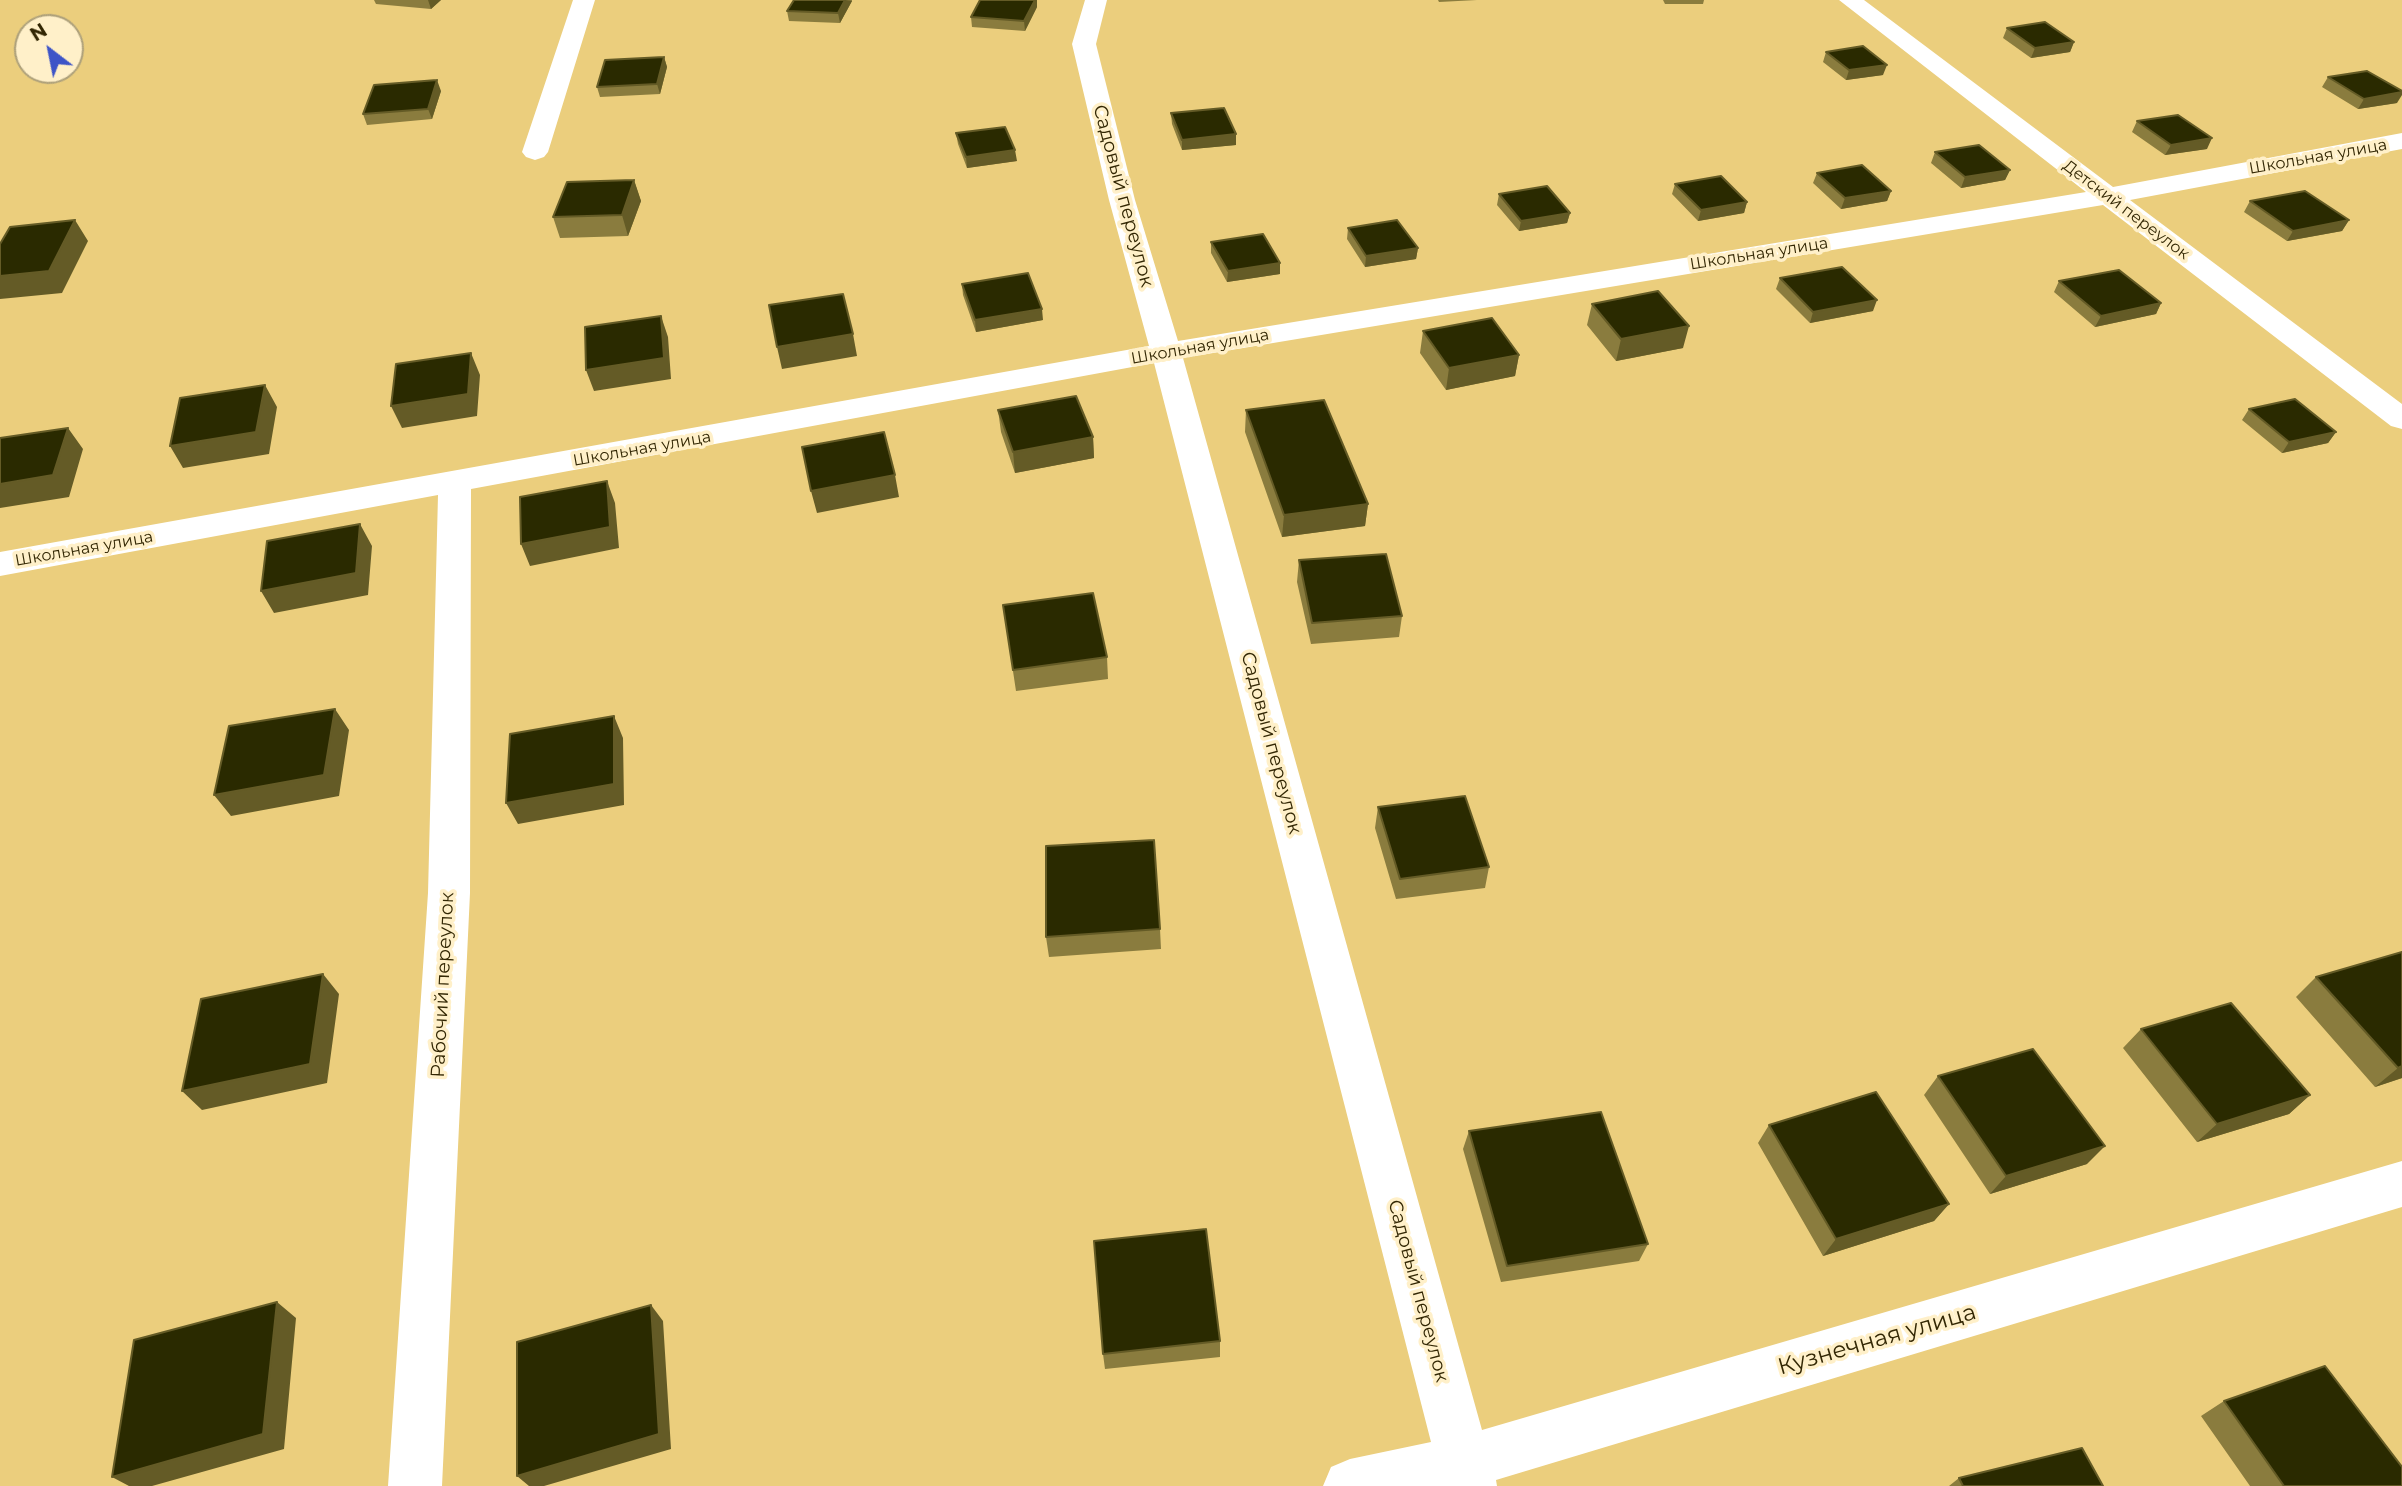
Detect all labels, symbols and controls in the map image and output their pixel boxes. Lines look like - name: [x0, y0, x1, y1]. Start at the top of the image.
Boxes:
- north arrow: [14, 14, 84, 84]
- text: N: [26, 19, 51, 46]
- street label: Садовый переулок: [1088, 102, 1158, 290]
- street label: Школьная улица: [2248, 135, 2388, 179]
- street label: Детский переулок: [2059, 156, 2193, 264]
- street label: Школьная улица: [1688, 234, 1830, 274]
- street label: Школьная улица: [1130, 325, 1270, 369]
- street label: Школьная улица: [572, 427, 712, 471]
- street label: Школьная улица: [14, 527, 154, 571]
- street label: Садовый переулок: [1236, 649, 1306, 837]
- street label: Рабочий переулок: [427, 892, 459, 1078]
- street label: Садовый переулок: [1383, 1197, 1453, 1385]
- street label: Кузнечная улица: [1775, 1298, 1979, 1382]

